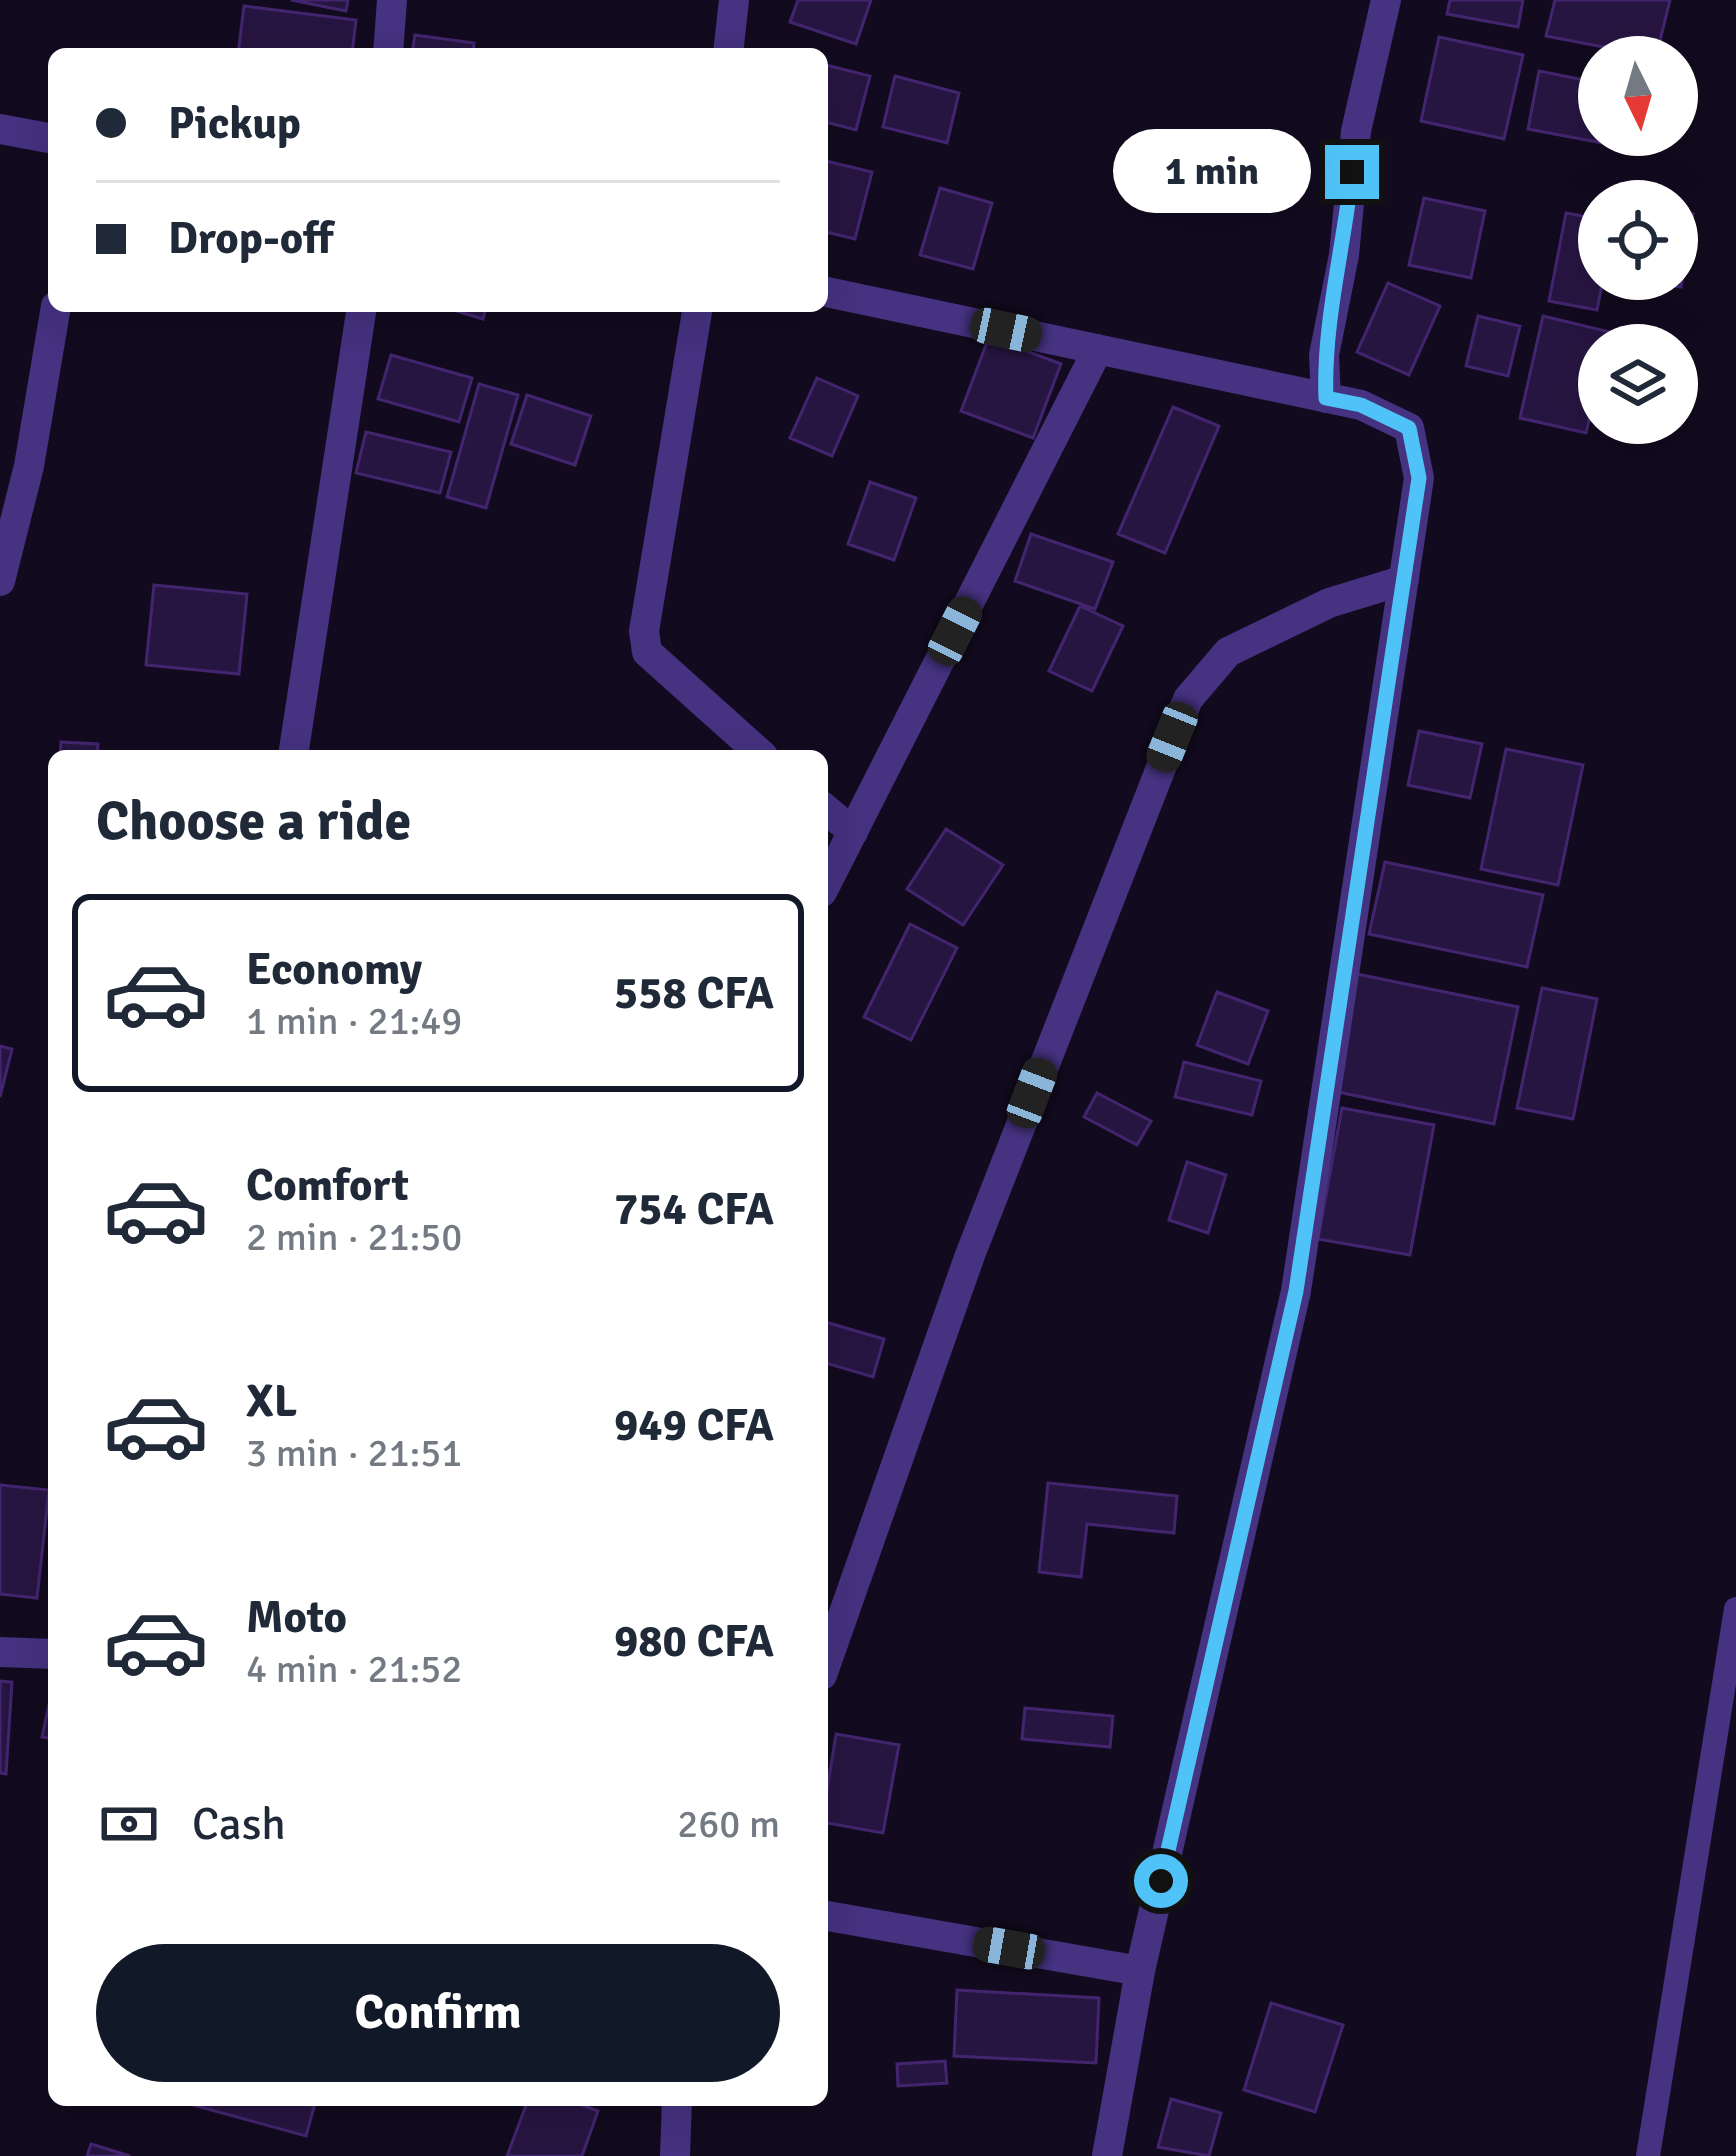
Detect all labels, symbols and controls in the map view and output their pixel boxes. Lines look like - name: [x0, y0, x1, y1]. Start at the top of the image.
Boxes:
- north arrow: [1578, 36, 1698, 156]
- map controls: [1578, 36, 1698, 444]
- text: Pickup: [168, 96, 301, 151]
- callout: 1 min: [1112, 130, 1310, 214]
- route end: [1325, 145, 1379, 199]
- text: 1 min: [1165, 147, 1259, 195]
- button: locate: [1578, 180, 1698, 300]
- text: Drop-off: [168, 211, 333, 266]
- car: [967, 305, 1045, 355]
- button: layers: [1578, 324, 1698, 444]
- car: [923, 591, 987, 671]
- car: [1142, 697, 1202, 777]
- text: Choose a ride: [96, 788, 411, 855]
- icon: car: [102, 939, 210, 1047]
- text: Economy: [246, 942, 422, 997]
- text: 558 CFA: [614, 966, 774, 1021]
- text: 1 min · 21:49: [246, 997, 462, 1045]
- car: [1002, 1053, 1062, 1133]
- icon: car: [102, 1155, 210, 1263]
- text: Comfort: [246, 1158, 409, 1213]
- text: 754 CFA: [614, 1182, 774, 1237]
- text: 2 min · 21:50: [246, 1213, 462, 1261]
- icon: car: [102, 1371, 210, 1479]
- text: XL: [246, 1374, 297, 1429]
- text: 949 CFA: [614, 1398, 774, 1453]
- text: 3 min · 21:51: [246, 1429, 462, 1477]
- icon: car: [102, 1587, 210, 1695]
- text: Moto: [246, 1590, 347, 1645]
- text: 980 CFA: [614, 1614, 774, 1669]
- text: 4 min · 21:52: [246, 1645, 462, 1693]
- icon: cash: [96, 1791, 162, 1857]
- text: Cash: [192, 1797, 286, 1852]
- text: 260 m: [677, 1800, 780, 1848]
- route start: [1134, 1854, 1188, 1908]
- car: [970, 1924, 1048, 1972]
- button: Confirm: [96, 1944, 780, 2082]

